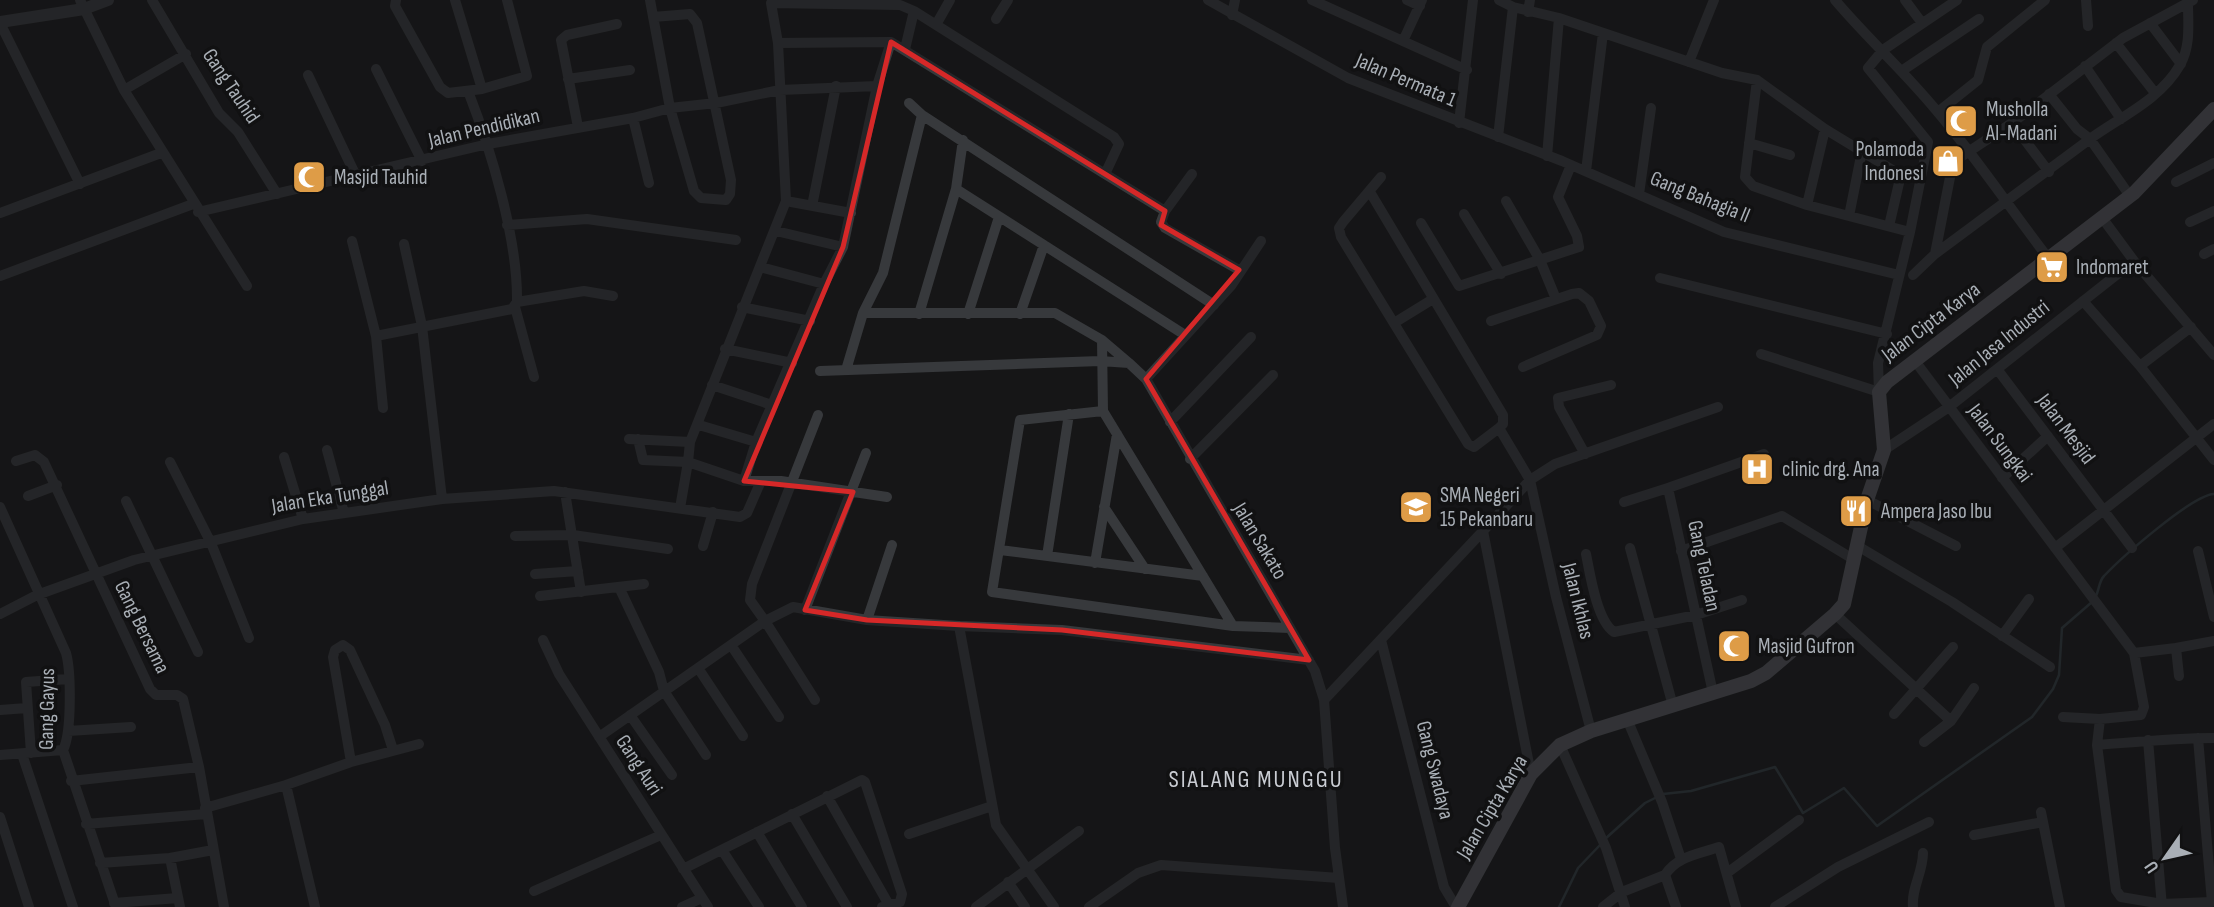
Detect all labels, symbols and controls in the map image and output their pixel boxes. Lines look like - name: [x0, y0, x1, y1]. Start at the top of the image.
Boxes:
- street label: Gang Tauhid: [197, 44, 265, 128]
- street label: Jalan Permata 1: [1351, 47, 1461, 113]
- place label: Musholla Al-Madani: [1985, 97, 2057, 146]
- mosque icon: Musholla Al-Madani: [1942, 102, 1980, 140]
- street label: Jalan Pendidikan: [425, 103, 542, 153]
- place label: Polamoda Indonesi: [1855, 137, 1924, 186]
- shop icon: Polamoda Indonesi: [1929, 142, 1967, 180]
- mosque icon: Masjid Tauhid: [290, 158, 328, 196]
- place label: Masjid Tauhid: [334, 165, 428, 190]
- street label: Gang Bahagia ll: [1647, 166, 1753, 228]
- supermarket icon: Indomaret: [2033, 248, 2071, 286]
- place label: Indomaret: [2076, 255, 2149, 280]
- street label: Jalan Cipta Karya: [1876, 277, 1985, 368]
- street label: Jalan Jasa Industri: [1943, 295, 2055, 392]
- street label: Jalan Mesjid: [2031, 388, 2101, 469]
- street label: Jalan Sungkai: [1962, 398, 2038, 487]
- hospital icon: clinic drg. Ana: [1738, 450, 1776, 488]
- place label: clinic drg. Ana: [1782, 457, 1880, 482]
- street label: Jalan Eka Tunggal: [269, 475, 390, 519]
- place label: SMA Negeri 15 Pekanbaru: [1440, 483, 1533, 532]
- school or university icon: SMA Negeri 15 Pekanbaru: [1397, 488, 1435, 526]
- restaurant icon: Ampera Jaso Ibu: [1837, 492, 1875, 530]
- street label: Jalan Sakato: [1227, 497, 1293, 584]
- place label: Ampera Jaso Ibu: [1880, 499, 1992, 524]
- street label: Gang Teladan: [1682, 518, 1726, 614]
- street label: Jalan Ikhlas: [1556, 559, 1600, 642]
- street label: Gang Bersama: [109, 577, 175, 677]
- mosque icon: Masjid Gufron: [1715, 627, 1753, 665]
- place label: Masjid Gufron: [1758, 634, 1855, 659]
- street label: Gang Gayus: [34, 668, 60, 750]
- street label: Gang Swadaya: [1411, 718, 1459, 822]
- street label: Gang Auri: [610, 730, 668, 800]
- street label: Jalan Cipta Karya: [1451, 751, 1533, 864]
- district label: SIALANG MUNGGU: [1168, 765, 1344, 794]
- north arrow: [2130, 823, 2200, 893]
- text: U: [2140, 856, 2164, 877]

